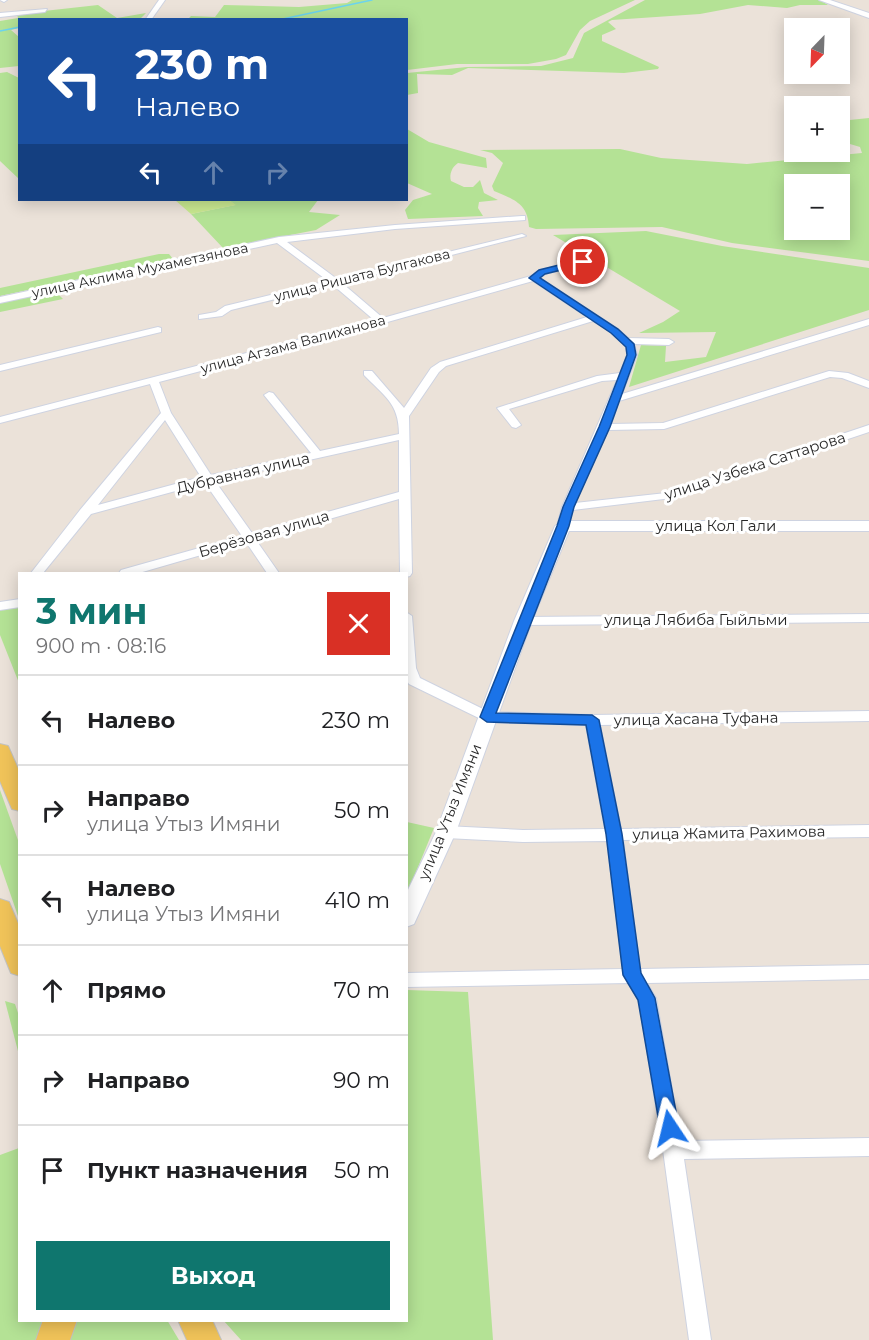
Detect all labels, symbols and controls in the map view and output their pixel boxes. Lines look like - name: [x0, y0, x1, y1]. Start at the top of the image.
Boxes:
- north arrow: [784, 18, 850, 84]
- map controls: [784, 18, 850, 240]
- text: 230 m: [135, 38, 269, 90]
- icon: left: [36, 42, 114, 120]
- text: Налево: [135, 90, 240, 123]
- button: +: [784, 96, 850, 162]
- icon: left: [134, 156, 167, 189]
- icon: ahead: [197, 156, 230, 189]
- icon: right: [260, 156, 293, 189]
- button: −: [784, 174, 850, 240]
- pin: [557, 236, 608, 287]
- street label: улица Аклима Мухаметзянова: [29, 238, 250, 302]
- street label: улица Ришата Булгакова: [271, 244, 452, 306]
- icon: arrive: [566, 245, 599, 278]
- street label: улица Агзама Валиханова: [198, 311, 387, 378]
- street label: улица Узбека Саттарова: [661, 427, 848, 504]
- street label: Дубравная улица: [174, 448, 311, 497]
- street label: Берёзовая улица: [196, 506, 331, 561]
- street label: улица Кол Гали: [655, 516, 776, 535]
- text: 3 мин: [36, 589, 147, 633]
- button: close: [327, 592, 390, 655]
- street label: улица Лябиба Гыйльми: [603, 610, 788, 629]
- text: 900 m · 08:16: [36, 634, 166, 658]
- icon: left: [36, 704, 69, 737]
- text: Налево: [87, 707, 175, 734]
- text: 230 m: [321, 707, 390, 734]
- street label: улица Хасана Туфана: [612, 708, 779, 729]
- street label: улица Утыз Имяни: [413, 741, 486, 884]
- text: Направо: [87, 785, 190, 812]
- icon: right: [36, 794, 69, 827]
- text: 50 m: [334, 797, 390, 824]
- text: улица Утыз Имяни: [87, 812, 281, 836]
- street label: улица Жамита Рахимова: [631, 821, 826, 844]
- text: Налево: [87, 875, 175, 902]
- icon: left: [36, 884, 69, 917]
- text: 410 m: [324, 887, 390, 914]
- text: улица Утыз Имяни: [87, 902, 281, 926]
- icon: ahead: [36, 974, 69, 1007]
- text: Прямо: [87, 977, 166, 1004]
- text: 70 m: [334, 977, 390, 1004]
- icon: right: [36, 1064, 69, 1097]
- text: Направо: [87, 1067, 190, 1094]
- text: 90 m: [333, 1067, 390, 1094]
- position arrow: [638, 1096, 702, 1160]
- icon: arrive: [36, 1154, 69, 1187]
- text: Пункт назначения: [87, 1157, 308, 1184]
- text: 50 m: [334, 1157, 390, 1184]
- button: Выход: [36, 1241, 390, 1310]

